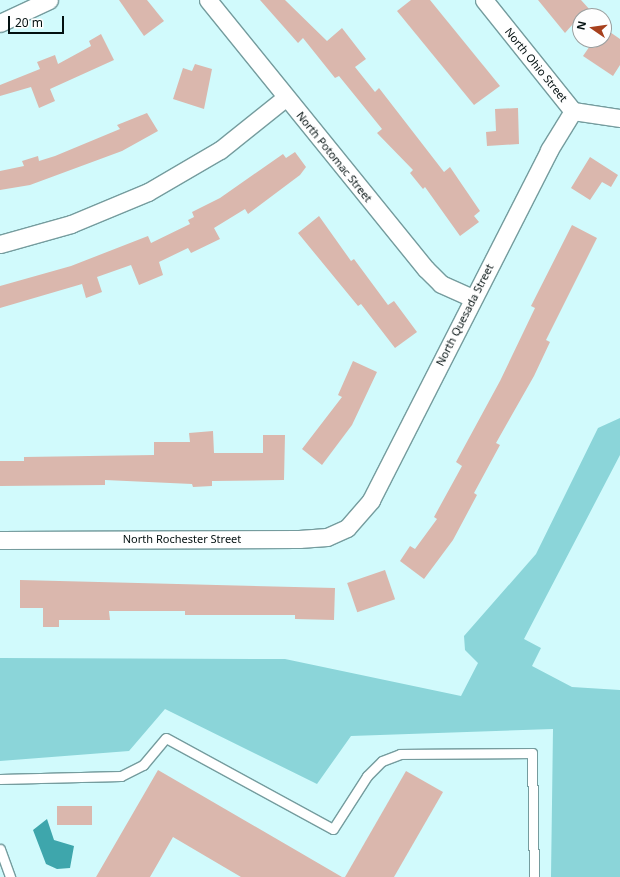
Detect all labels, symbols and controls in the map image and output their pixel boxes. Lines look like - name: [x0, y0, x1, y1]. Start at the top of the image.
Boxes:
- scale bar: [10, 8, 66, 34]
- north arrow: [572, 8, 612, 48]
- text: 20 m: [15, 14, 43, 31]
- text: N: [572, 19, 589, 31]
- street label: North Ohio Street: [502, 25, 570, 105]
- street label: North Potomac Street: [293, 109, 375, 205]
- street label: North Quesada Street: [434, 262, 496, 368]
- street label: North Rochester Street: [123, 532, 241, 546]

